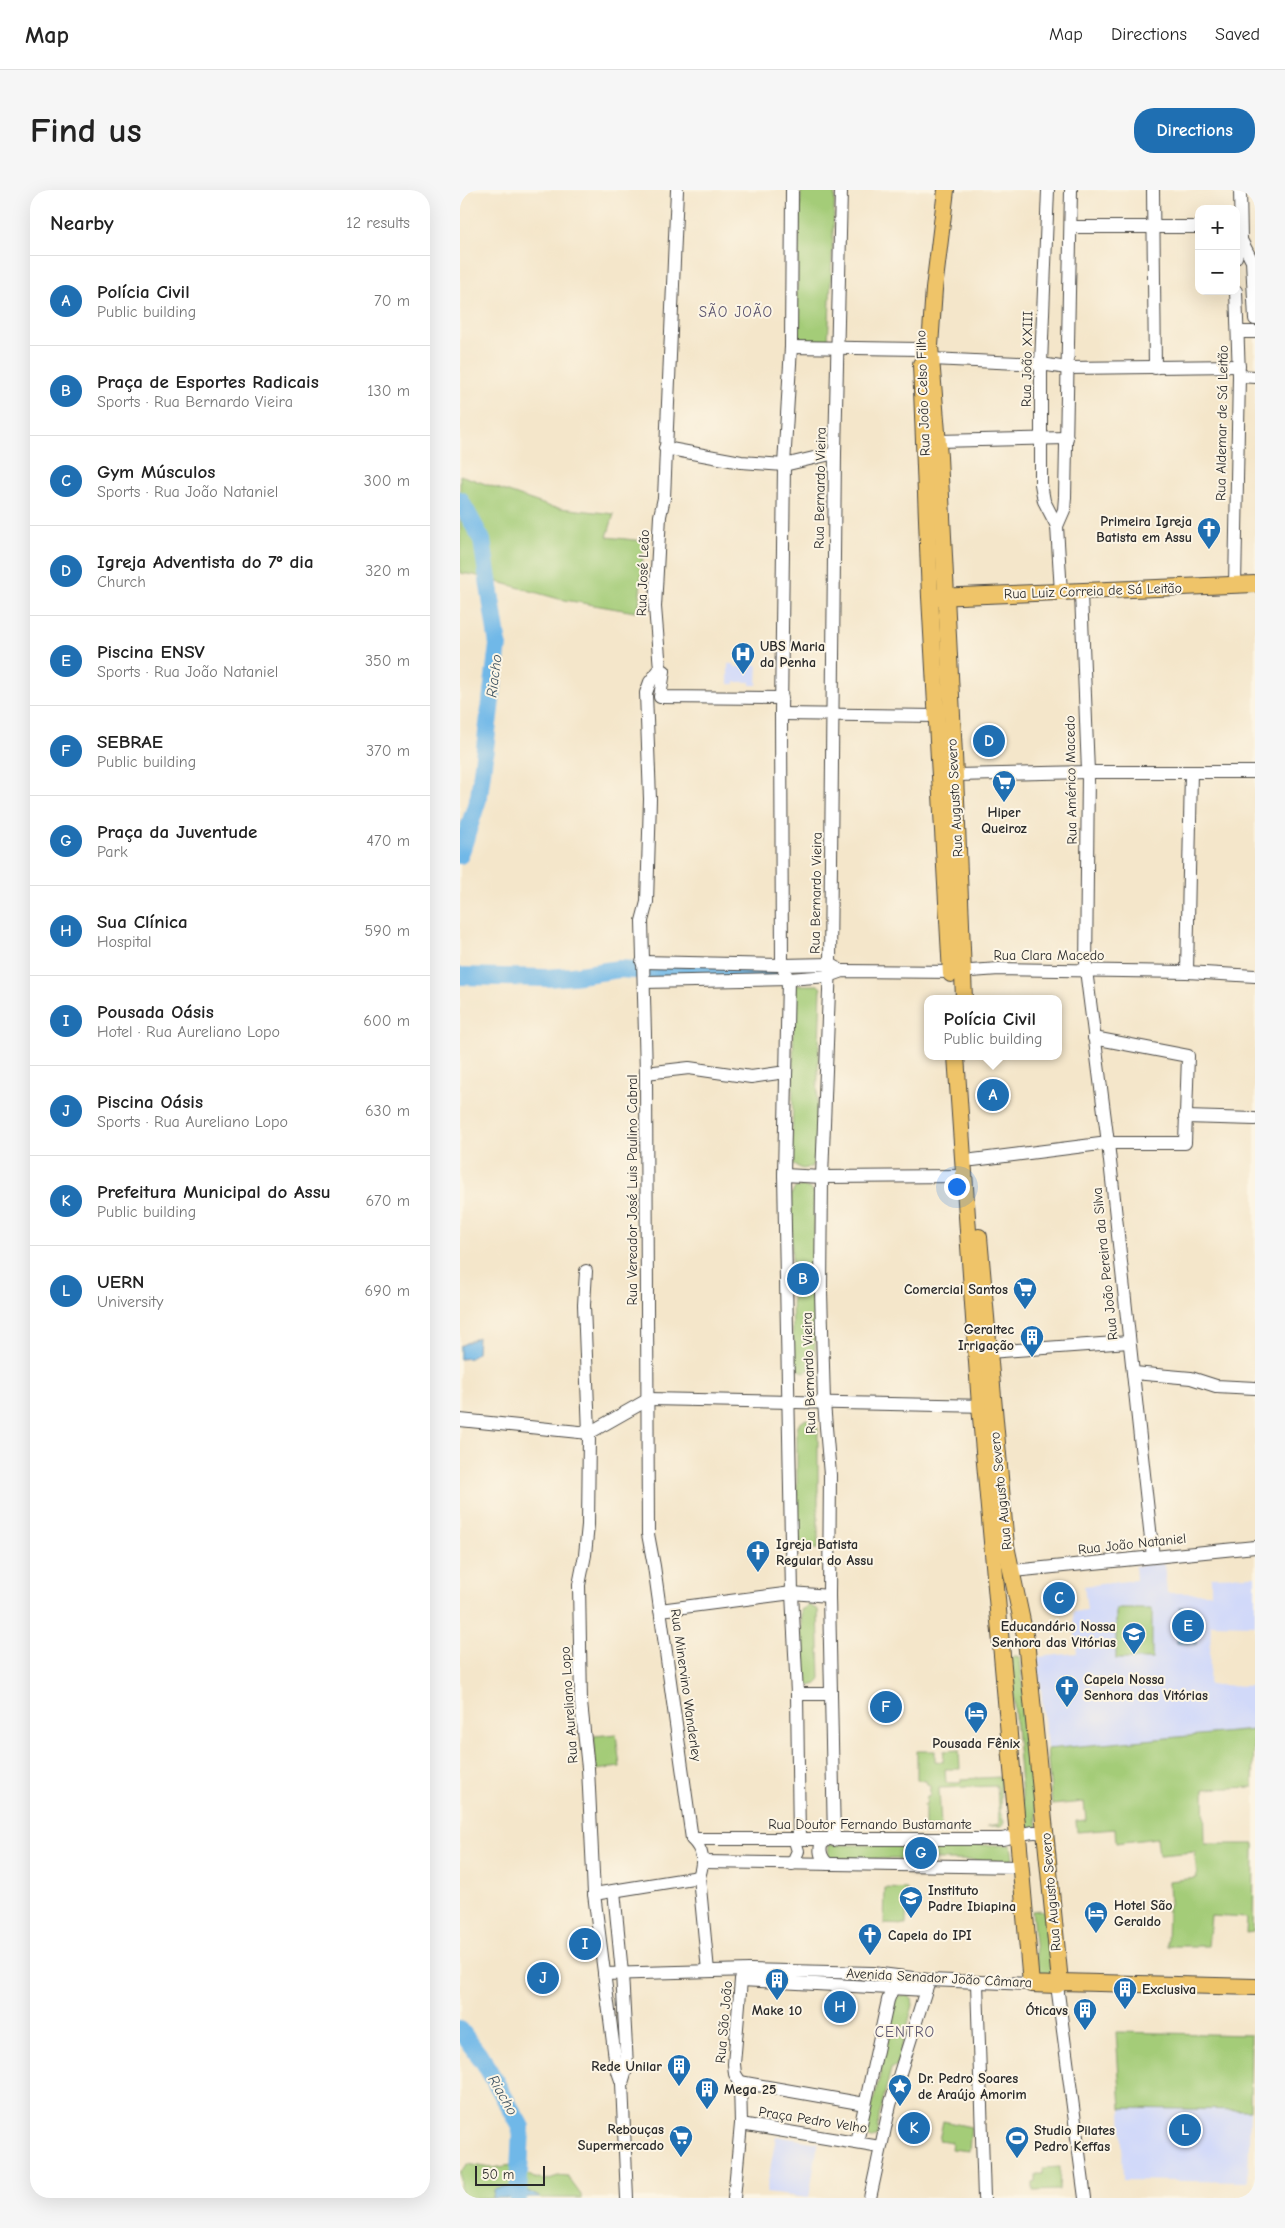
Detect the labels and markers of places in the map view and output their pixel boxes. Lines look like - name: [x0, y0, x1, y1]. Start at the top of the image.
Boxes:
- place label: Primeira Igreja Batista em Assu: [1096, 513, 1192, 546]
- church icon: Primeira Igreja Batista em Assu: [1196, 516, 1222, 550]
- place label: UBS Maria da Penha: [760, 638, 825, 671]
- hospital icon: UBS Maria da Penha: [730, 641, 756, 675]
- pin: D: [973, 722, 1005, 760]
- supermarket icon: Hiper Queiroz: [991, 769, 1017, 803]
- place label: Hiper Queiroz: [981, 804, 1027, 837]
- pin: A: [977, 1076, 1009, 1114]
- pin: B: [787, 1260, 819, 1298]
- supermarket icon: Comercial Santos: [1012, 1276, 1038, 1310]
- place label: Comercial Santos: [904, 1281, 1008, 1298]
- place label: Geraltec Irrigação: [958, 1321, 1014, 1354]
- building icon: Geraltec Irrigação: [1019, 1324, 1045, 1358]
- place label: Igreja Batista Regular do Assu: [776, 1536, 873, 1569]
- church icon: Igreja Batista Regular do Assu: [745, 1539, 771, 1573]
- pin: C: [1043, 1579, 1075, 1617]
- pin: E: [1172, 1607, 1204, 1645]
- place label: Educandário Nossa Senhora das Vitórias: [992, 1618, 1116, 1651]
- school or university icon: Educandário Nossa Senhora das Vitórias: [1121, 1621, 1147, 1655]
- place label: Capela Nossa Senhora das Vitórias: [1084, 1671, 1208, 1704]
- church icon: Capela Nossa Senhora das Vitórias: [1054, 1674, 1080, 1708]
- pin: F: [870, 1688, 902, 1726]
- hotel icon: Pousada Fênix: [963, 1700, 989, 1734]
- place label: Pousada Fênix: [932, 1735, 1020, 1752]
- pin: G: [905, 1834, 937, 1872]
- place label: Instituto Padre Ibiapina: [928, 1882, 1016, 1915]
- school or university icon: Instituto Padre Ibiapina: [898, 1885, 924, 1919]
- place label: Hotel São Geraldo: [1114, 1897, 1173, 1930]
- hotel icon: Hotel São Geraldo: [1083, 1900, 1109, 1934]
- church icon: Capela do IPI: [857, 1922, 883, 1956]
- pin: I: [569, 1925, 601, 1963]
- place label: Capela do IPI: [888, 1927, 972, 1944]
- pin: J: [527, 1959, 559, 1997]
- building icon: Make 10: [764, 1967, 790, 2001]
- building icon: Exclusiva: [1112, 1976, 1138, 2010]
- place label: Exclusiva: [1142, 1981, 1196, 1998]
- pin: H: [824, 1988, 856, 2026]
- building icon: Óticavs: [1072, 1997, 1098, 2031]
- place label: Make 10: [752, 2002, 802, 2019]
- place label: Óticavs: [1025, 2002, 1068, 2019]
- building icon: Rede Unilar: [666, 2053, 692, 2087]
- place label: Rede Unilar: [591, 2058, 662, 2075]
- place label: Dr. Pedro Soares de Araújo Amorim: [918, 2070, 1027, 2103]
- place icon: Dr. Pedro Soares de Araújo Amorim: [887, 2073, 913, 2107]
- building icon: Mega 25: [694, 2076, 720, 2110]
- place label: Mega 25: [724, 2081, 776, 2098]
- pin: K: [898, 2109, 930, 2147]
- pin: L: [1169, 2111, 1201, 2149]
- place label: Rebouças Supermercado: [578, 2121, 664, 2154]
- place label: Studio Pilates Pedro Keffas: [1034, 2122, 1115, 2155]
- supermarket icon: Rebouças Supermercado: [668, 2124, 694, 2158]
- sports icon: Studio Pilates Pedro Keffas: [1004, 2125, 1030, 2159]

